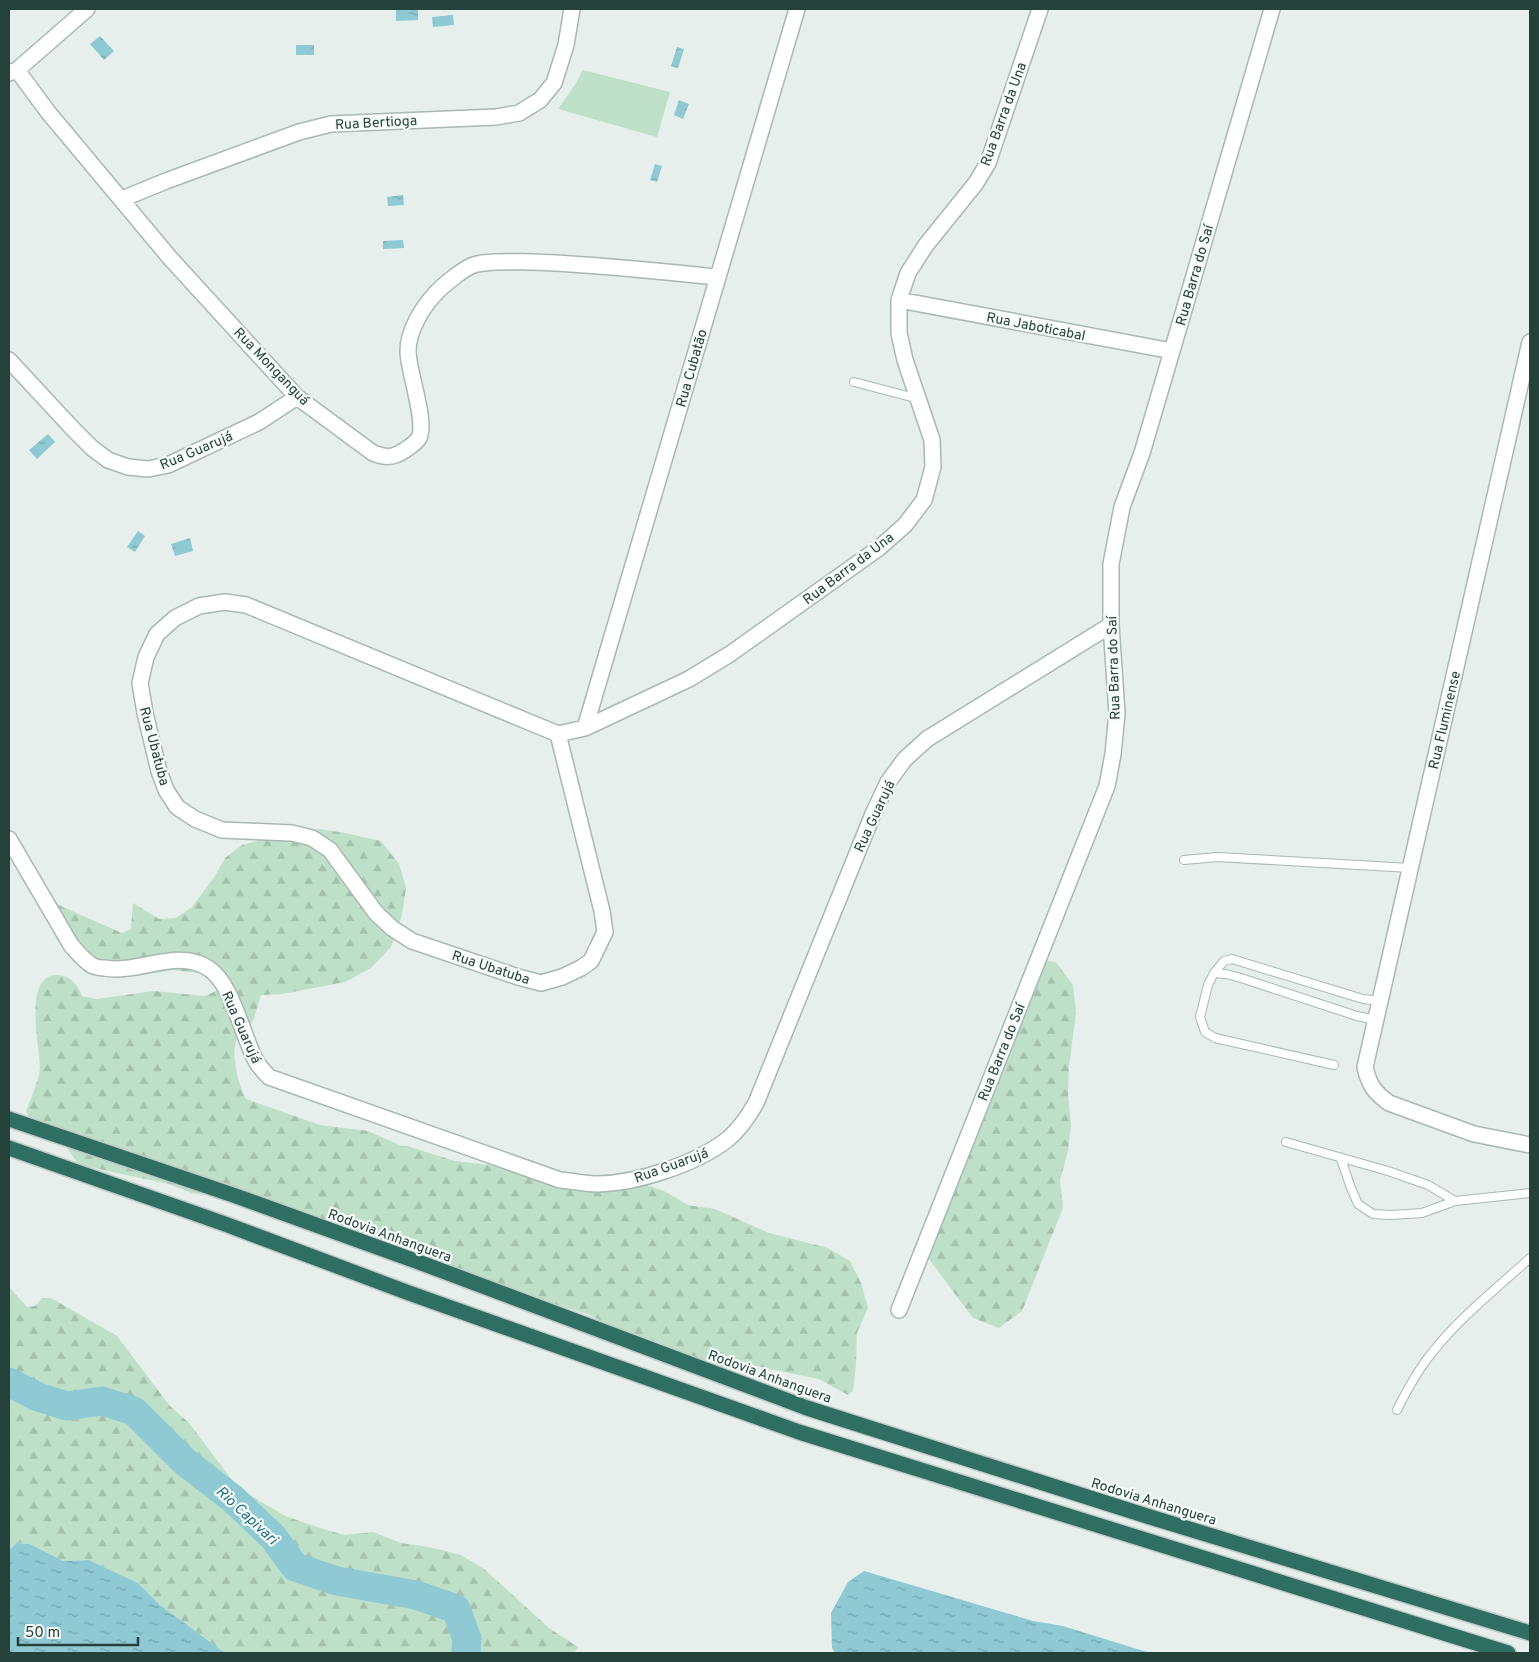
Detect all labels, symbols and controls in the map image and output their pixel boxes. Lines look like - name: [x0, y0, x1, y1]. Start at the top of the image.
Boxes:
- street label: Rua Barra da Una: [978, 60, 1031, 169]
- street label: Rua Bertioga: [335, 113, 418, 134]
- street label: Rua Barra do Saí: [1173, 222, 1218, 328]
- street label: Rua Jaboticabal: [985, 310, 1087, 345]
- street label: Rua Monganguá: [230, 325, 312, 409]
- street label: Rua Cubatão: [673, 327, 712, 409]
- street label: Rua Guarujá: [158, 428, 236, 474]
- street label: Rua Barra da Una: [800, 530, 898, 609]
- street label: Rua Barra do Saí: [1104, 614, 1125, 720]
- street label: Rua Fluminense: [1426, 670, 1465, 771]
- street label: Rua Ubatuba: [135, 705, 172, 788]
- street label: Rua Guarujá: [851, 778, 899, 855]
- street label: Rua Ubatuba: [449, 948, 532, 989]
- street label: Rua Guarujá: [217, 989, 264, 1066]
- street label: Rua Barra do Saí: [975, 1000, 1030, 1104]
- street label: Rua Guarujá: [632, 1145, 711, 1188]
- street label: Rodovia Anhanguera: [325, 1206, 454, 1267]
- street label: Rodovia Anhanguera: [705, 1347, 834, 1408]
- street label: Rodovia Anhanguera: [1089, 1475, 1218, 1530]
- water label: Rio Capivari: [211, 1483, 282, 1550]
- scale bar: [18, 1614, 138, 1646]
- text: 50 m: [25, 1624, 60, 1643]

